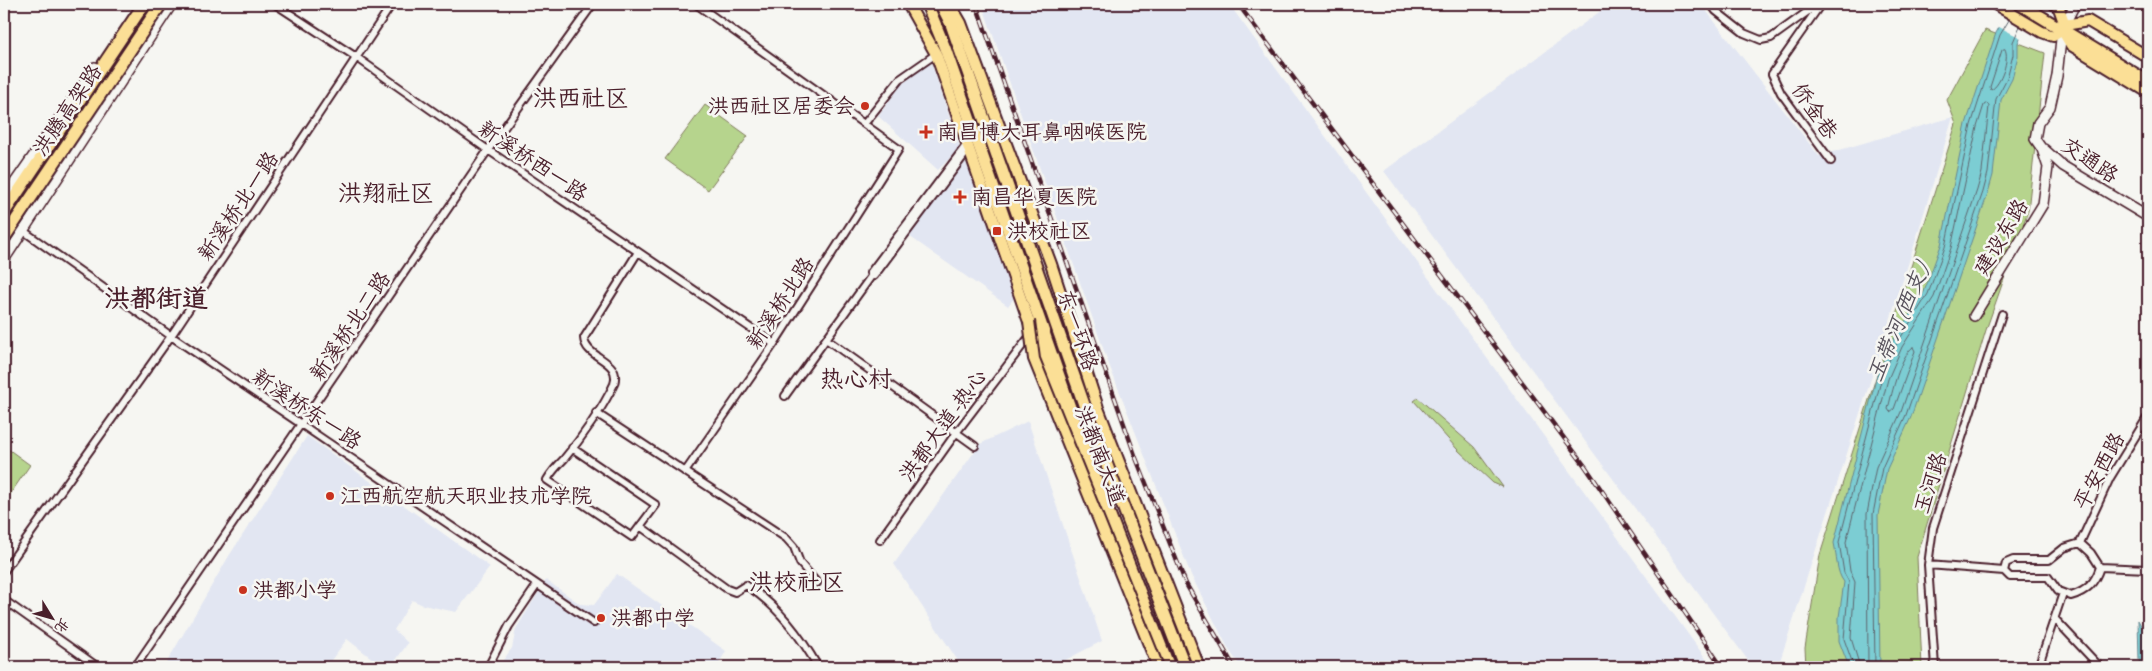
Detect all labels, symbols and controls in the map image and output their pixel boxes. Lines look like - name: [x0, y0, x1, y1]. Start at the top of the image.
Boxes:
- street label: 洪腾高架路: [27, 59, 107, 161]
- street label: 侨金巷: [1786, 78, 1844, 144]
- district label: 洪西社区: [533, 83, 629, 113]
- place label: 洪西社区居委会: [708, 93, 855, 119]
- marker: 洪西社区居委会: [859, 100, 871, 112]
- street label: 新溪桥西一路: [474, 115, 592, 207]
- place label: 南昌博大耳鼻咽喉医院: [937, 119, 1147, 145]
- marker: 南昌博大耳鼻咽喉医院: [919, 125, 933, 139]
- street label: 交通路: [2057, 132, 2123, 188]
- street label: 新溪桥北一路: [192, 147, 284, 265]
- district label: 洪翔社区: [338, 178, 434, 208]
- place label: 南昌华夏医院: [971, 184, 1097, 210]
- marker: 南昌华夏医院: [953, 190, 967, 204]
- street label: 建设东路: [1968, 194, 2034, 280]
- place label: 洪校社区: [1007, 218, 1091, 244]
- marker: 洪校社区: [991, 225, 1003, 237]
- street label: 新溪桥北路: [741, 252, 819, 354]
- water label: 玉带河(西支): [1861, 256, 1937, 386]
- street label: 新溪桥北二路: [304, 267, 396, 385]
- district label: 洪都街道: [104, 282, 208, 315]
- street label: 东一环路: [1052, 286, 1104, 374]
- street label: 新溪桥东一路: [248, 363, 366, 455]
- district label: 热心村: [820, 364, 892, 394]
- street label: 洪都大道-热心: [893, 364, 993, 486]
- street label: 洪都南大道: [1069, 401, 1131, 509]
- street label: 平安西路: [2068, 428, 2130, 514]
- street label: 玉河路: [1908, 449, 1952, 517]
- place label: 江西航空航天职业技术学院: [340, 483, 592, 509]
- marker: 江西航空航天职业技术学院: [324, 490, 336, 502]
- district label: 洪校社区: [749, 567, 845, 597]
- place label: 洪都小学: [253, 577, 337, 603]
- marker: 洪都小学: [237, 584, 249, 596]
- north arrow: [28, 594, 78, 644]
- place label: 洪都中学: [611, 605, 695, 631]
- marker: 洪都中学: [595, 612, 607, 624]
- text: 北: [51, 615, 73, 636]

